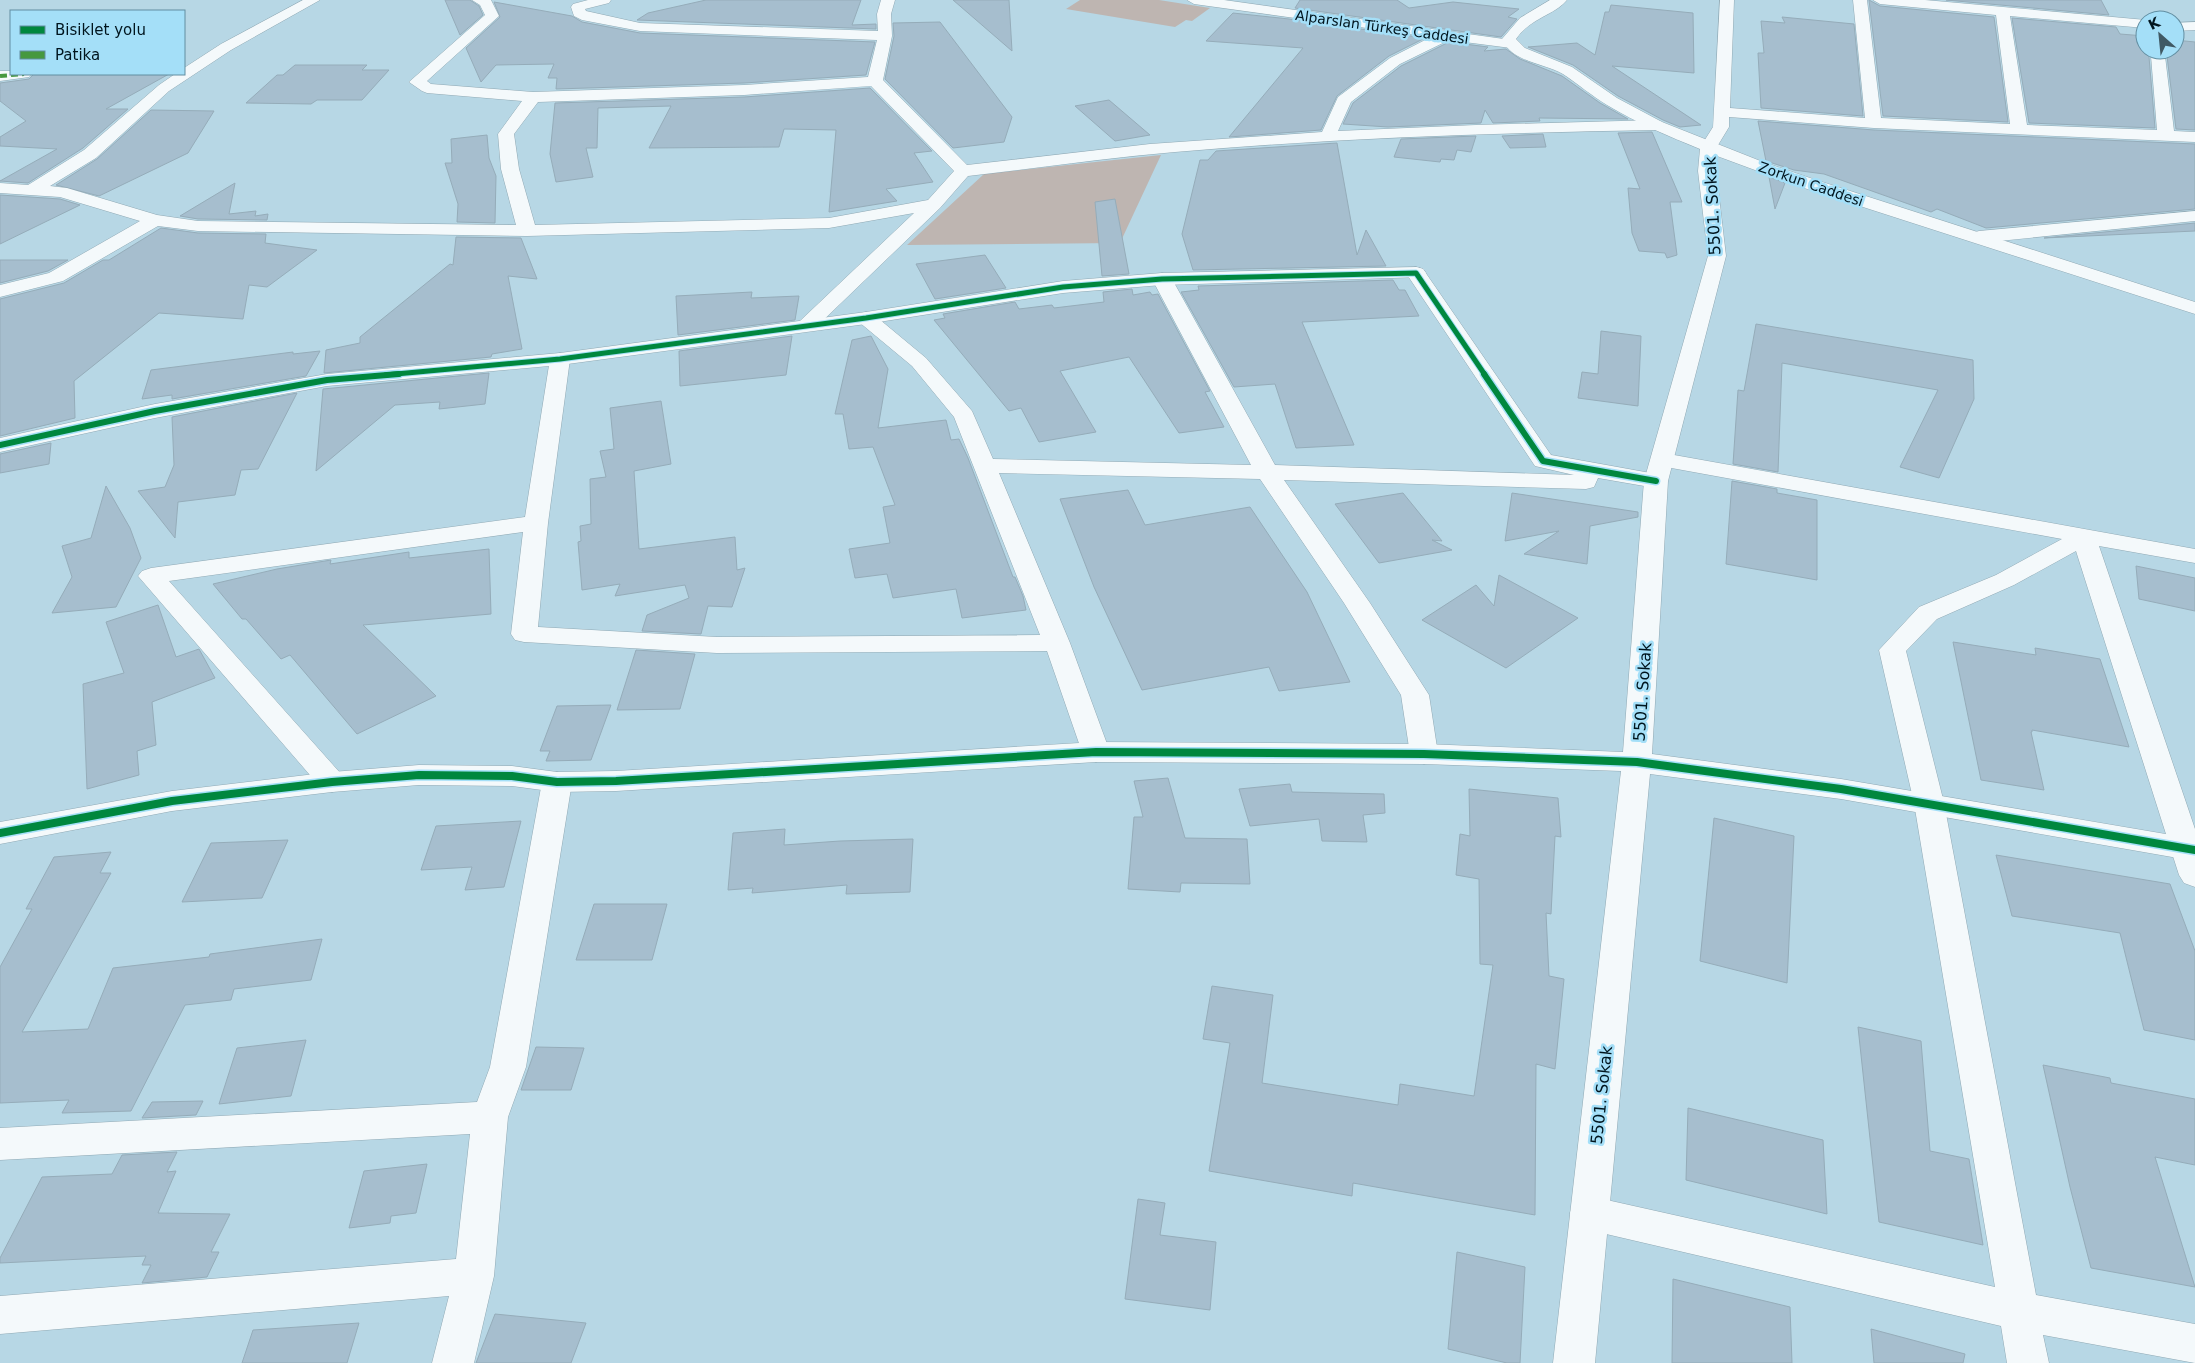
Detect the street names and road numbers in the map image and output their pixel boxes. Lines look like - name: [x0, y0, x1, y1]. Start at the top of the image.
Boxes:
- street label: Alparslan Türkeş Caddesi: [1294, 7, 1470, 47]
- street label: 5501. Sokak: [1700, 155, 1725, 256]
- street label: Zorkun Caddesi: [1757, 159, 1865, 209]
- street label: 5501. Sokak: [1630, 641, 1655, 742]
- street label: 5501. Sokak: [1587, 1044, 1616, 1145]

